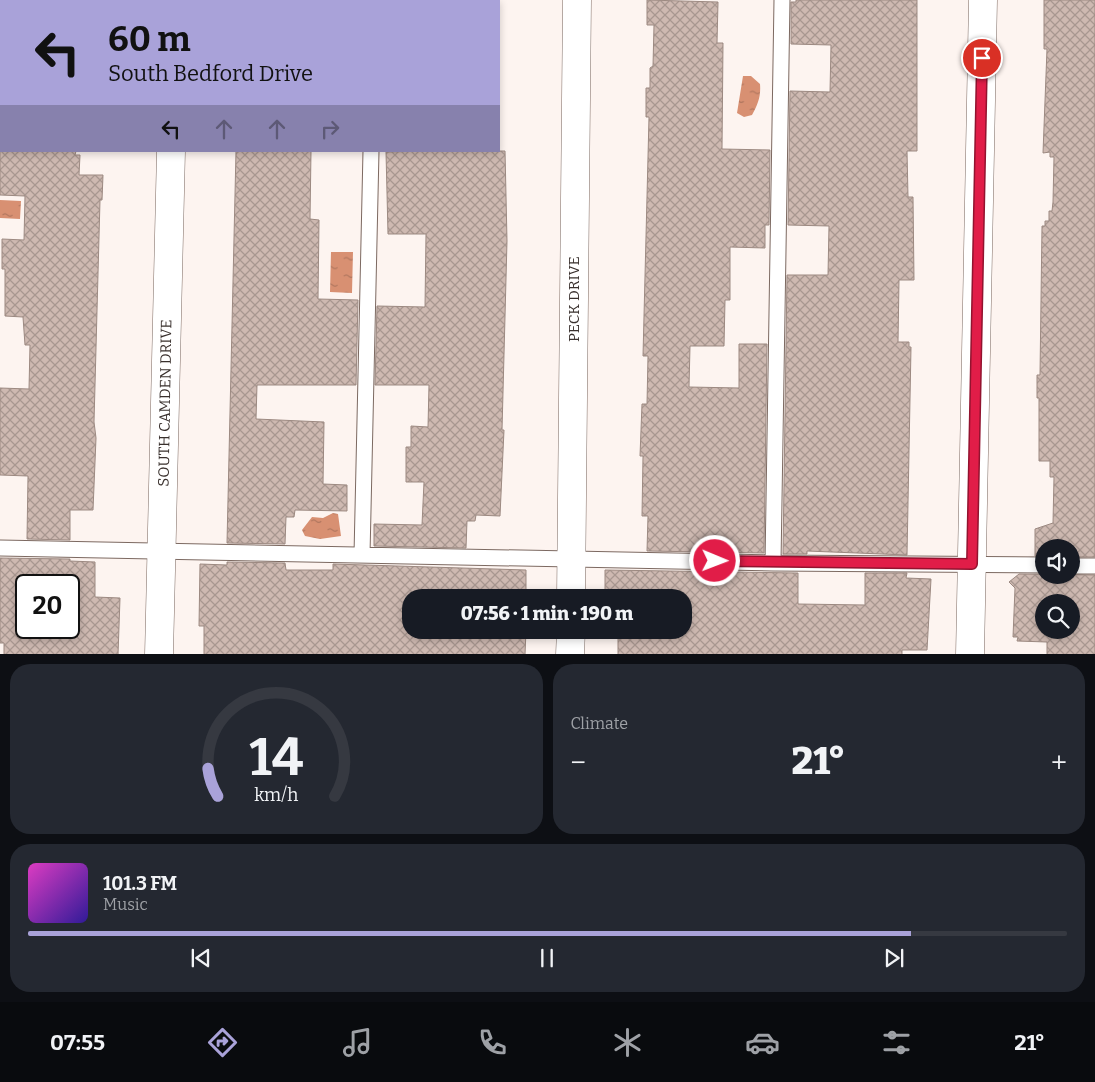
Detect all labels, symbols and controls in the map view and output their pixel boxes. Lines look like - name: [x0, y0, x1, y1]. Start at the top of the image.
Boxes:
- text: 60 m: [108, 18, 191, 60]
- icon: left: [25, 20, 90, 85]
- pin: [961, 37, 1003, 79]
- icon: arrive: [968, 44, 996, 72]
- text: South Bedford Drive: [108, 60, 313, 87]
- icon: left: [157, 115, 185, 143]
- icon: ahead: [210, 115, 238, 143]
- icon: ahead: [263, 115, 291, 143]
- icon: right: [316, 115, 344, 143]
- street label: PECK DRIVE: [565, 256, 583, 342]
- street label: SOUTH CAMDEN DRIVE: [155, 319, 175, 487]
- position arrow: [688, 534, 740, 586]
- map controls: [1035, 539, 1080, 639]
- button: sound: [1035, 539, 1080, 584]
- speed limit sign: 20: [15, 574, 80, 639]
- button: search: [1035, 594, 1080, 639]
- text: 07:56 · 1 min · 190 m: [461, 602, 633, 625]
- text: Climate: [571, 714, 628, 733]
- text: 14: [249, 726, 304, 789]
- text: 21°: [792, 738, 845, 784]
- text: −: [571, 746, 586, 779]
- text: +: [1051, 746, 1067, 779]
- text: km/h: [254, 784, 298, 806]
- text: 101.3 FM: [103, 872, 177, 895]
- text: Music: [103, 895, 148, 914]
- icon: previous: [187, 944, 215, 972]
- icon: pause: [533, 944, 561, 972]
- icon: next: [880, 944, 908, 972]
- icon: directions: [205, 1025, 240, 1060]
- icon: music: [340, 1025, 375, 1060]
- icon: phone: [475, 1025, 510, 1060]
- icon: climate: [610, 1025, 645, 1060]
- icon: car: [745, 1025, 780, 1060]
- icon: filters: [879, 1025, 914, 1060]
- text: 07:55: [50, 1029, 105, 1056]
- text: 21°: [1014, 1029, 1045, 1056]

